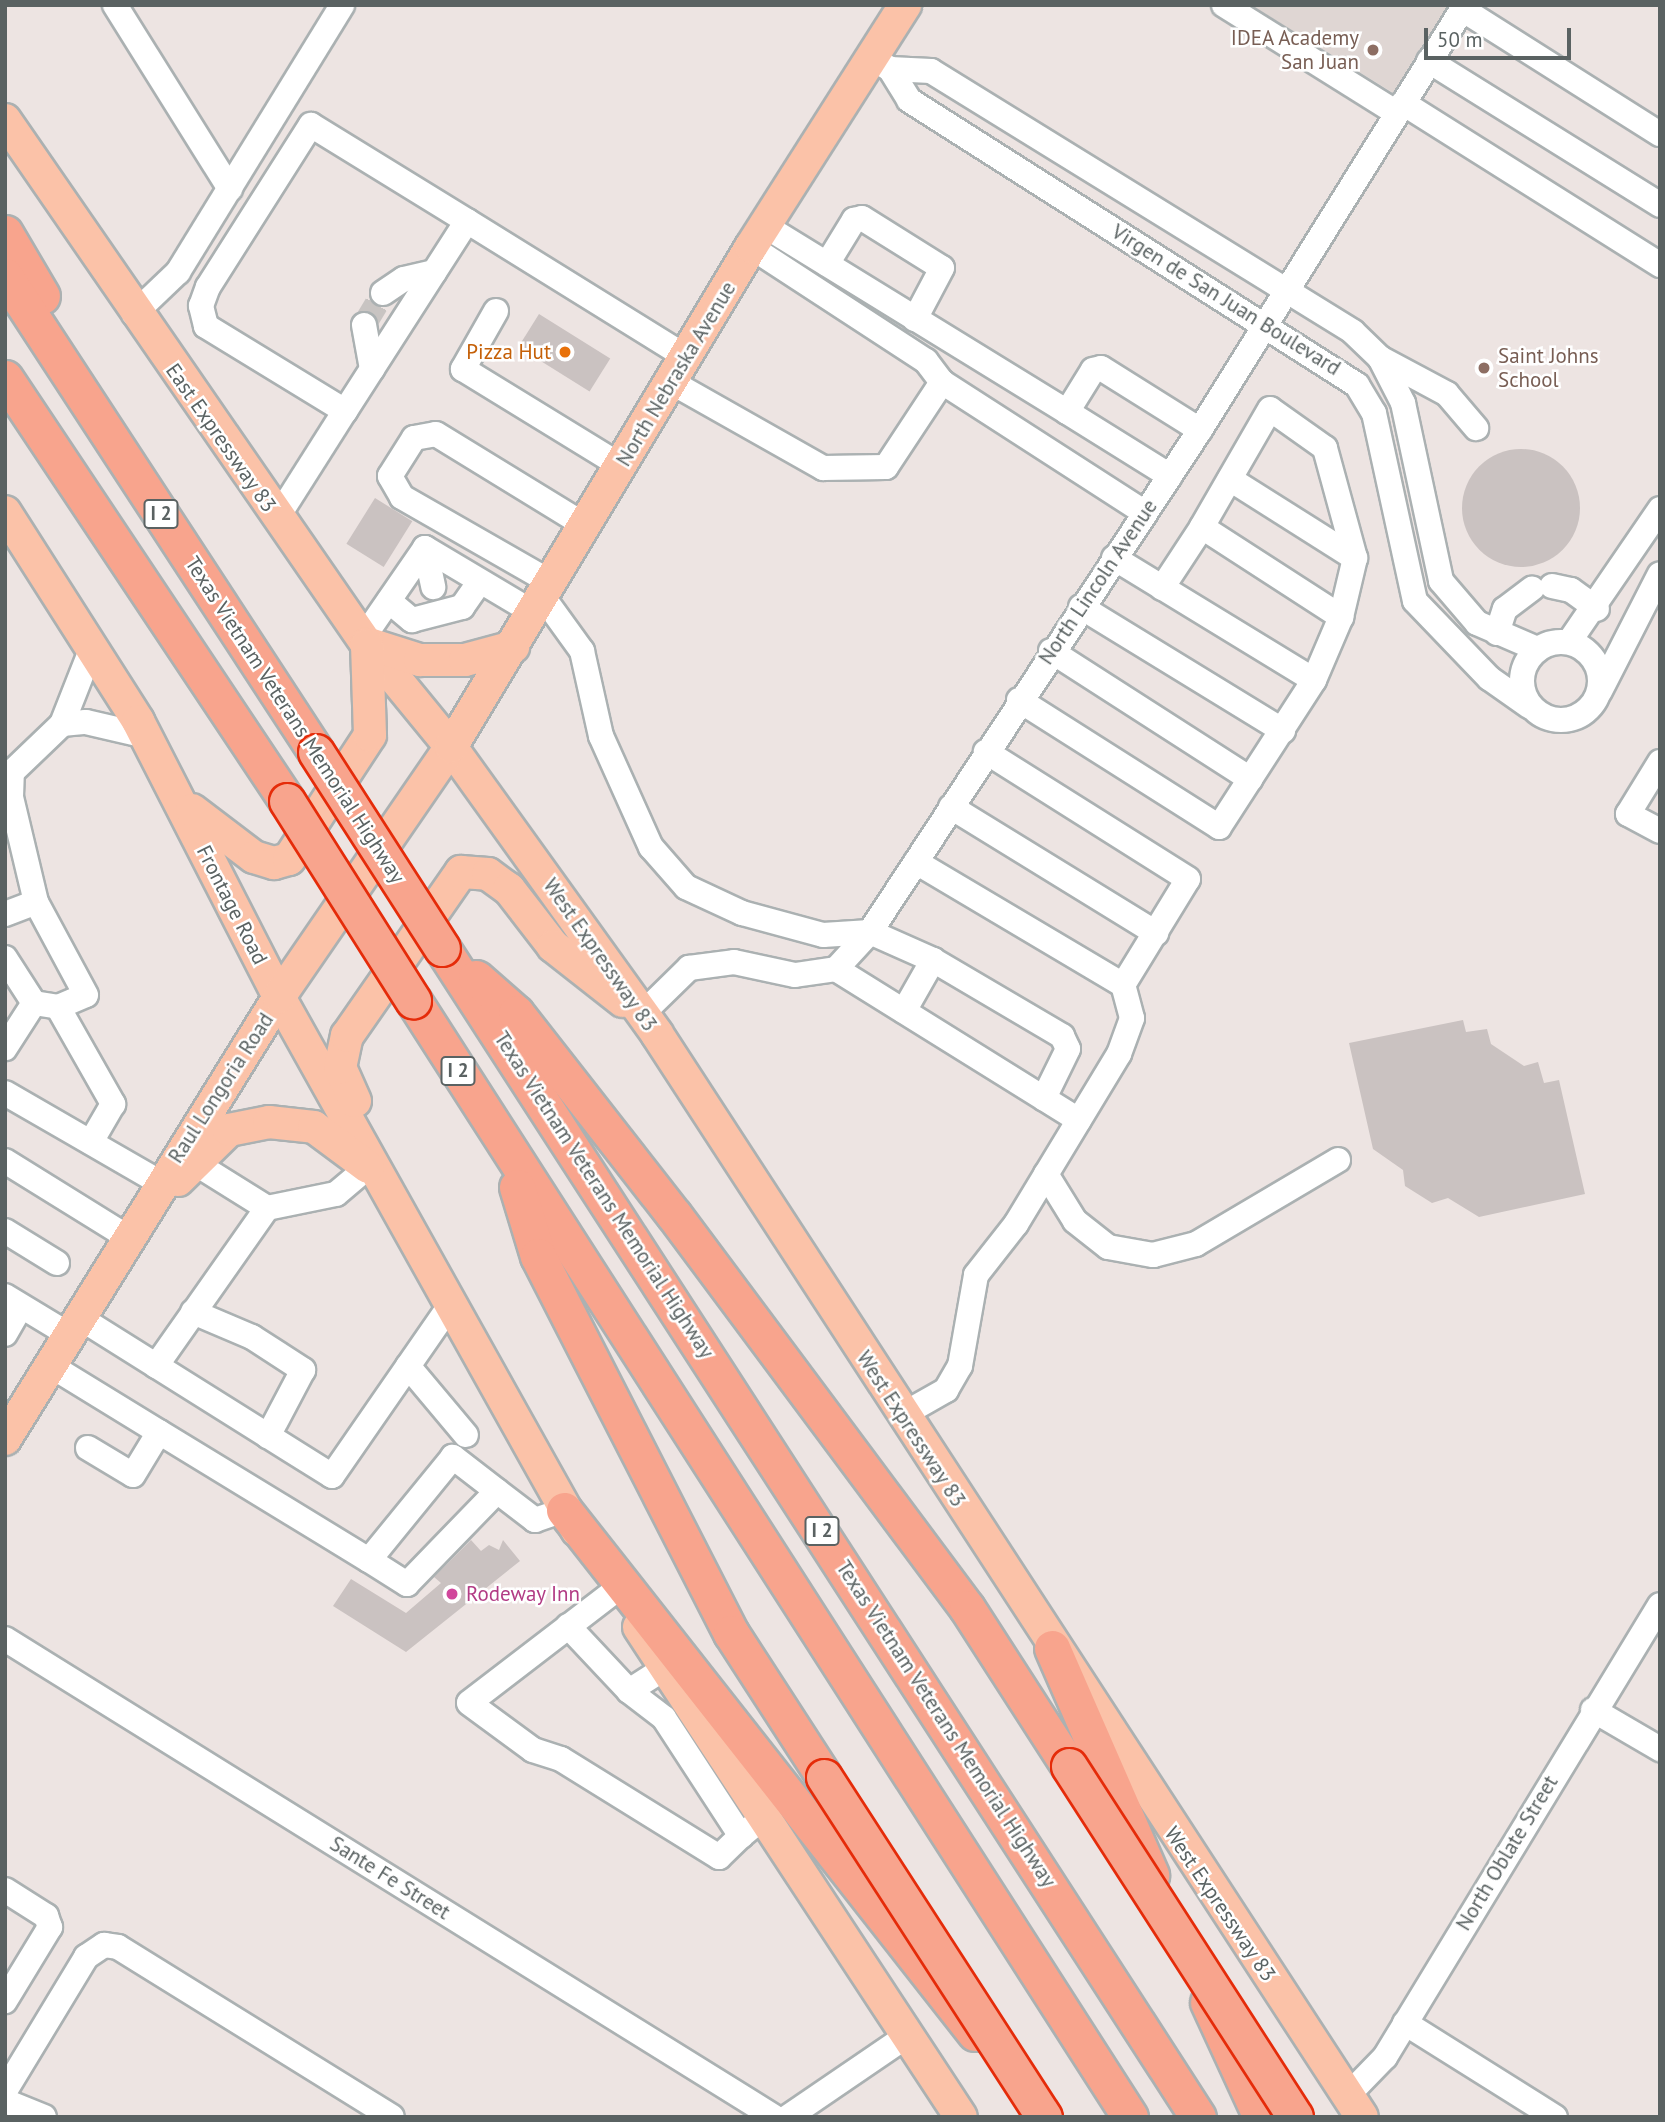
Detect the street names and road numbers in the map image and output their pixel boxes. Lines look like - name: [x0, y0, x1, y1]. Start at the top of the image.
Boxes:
- street label: Virgen de San Juan Boulevard: [1107, 219, 1345, 381]
- street label: North Nebraska Avenue: [611, 277, 741, 471]
- street label: East Expressway 83: [160, 359, 282, 517]
- street label: North Lincoln Avenue: [1033, 494, 1163, 670]
- road number: I 2: [144, 499, 178, 530]
- street label: Texas Vietnam Veterans Memorial Highway: [179, 551, 411, 889]
- street label: Frontage Road: [191, 841, 273, 969]
- street label: West Expressway 83: [538, 873, 662, 1037]
- street label: Raul Longoria Road: [163, 1008, 279, 1168]
- street label: Texas Vietnam Veterans Memorial Highway: [488, 1026, 720, 1364]
- road number: I 2: [440, 1056, 476, 1086]
- street label: West Expressway 83: [851, 1346, 971, 1512]
- road number: I 2: [804, 1516, 840, 1546]
- street label: Texas Vietnam Veterans Memorial Highway: [830, 1555, 1062, 1893]
- street label: North Oblate Street: [1451, 1771, 1563, 1935]
- street label: West Expressway 83: [1159, 1822, 1281, 1986]
- street label: Sante Fe Street: [325, 1831, 455, 1925]

